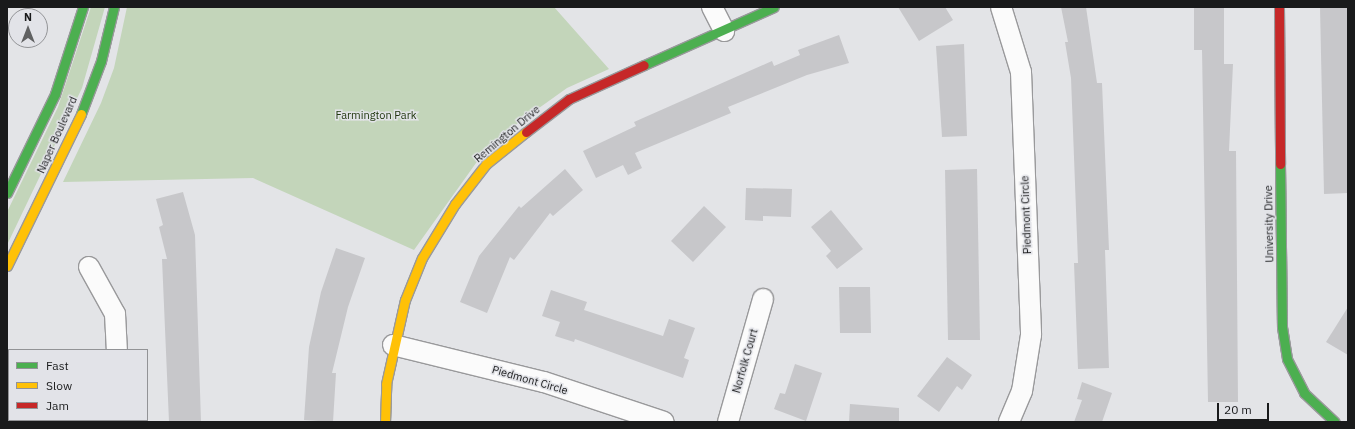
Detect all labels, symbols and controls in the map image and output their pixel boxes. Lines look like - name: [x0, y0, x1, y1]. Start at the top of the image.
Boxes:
- north arrow: [8, 8, 48, 48]
- text: N: [24, 10, 32, 24]
- street label: Naper Boulevard: [34, 95, 80, 175]
- street label: Remington Drive: [471, 103, 543, 165]
- park label: Farmington Park: [335, 108, 417, 122]
- street label: Piedmont Circle: [1018, 176, 1034, 254]
- street label: University Drive: [1262, 185, 1276, 263]
- street label: Norfolk Court: [730, 327, 760, 395]
- legend: [8, 349, 148, 421]
- text: Fast: [46, 358, 69, 373]
- street label: Piedmont Circle: [490, 363, 570, 397]
- text: Slow: [46, 378, 72, 393]
- scale bar: [1219, 395, 1271, 421]
- text: Jam: [46, 398, 69, 413]
- text: 20 m: [1224, 402, 1252, 417]

